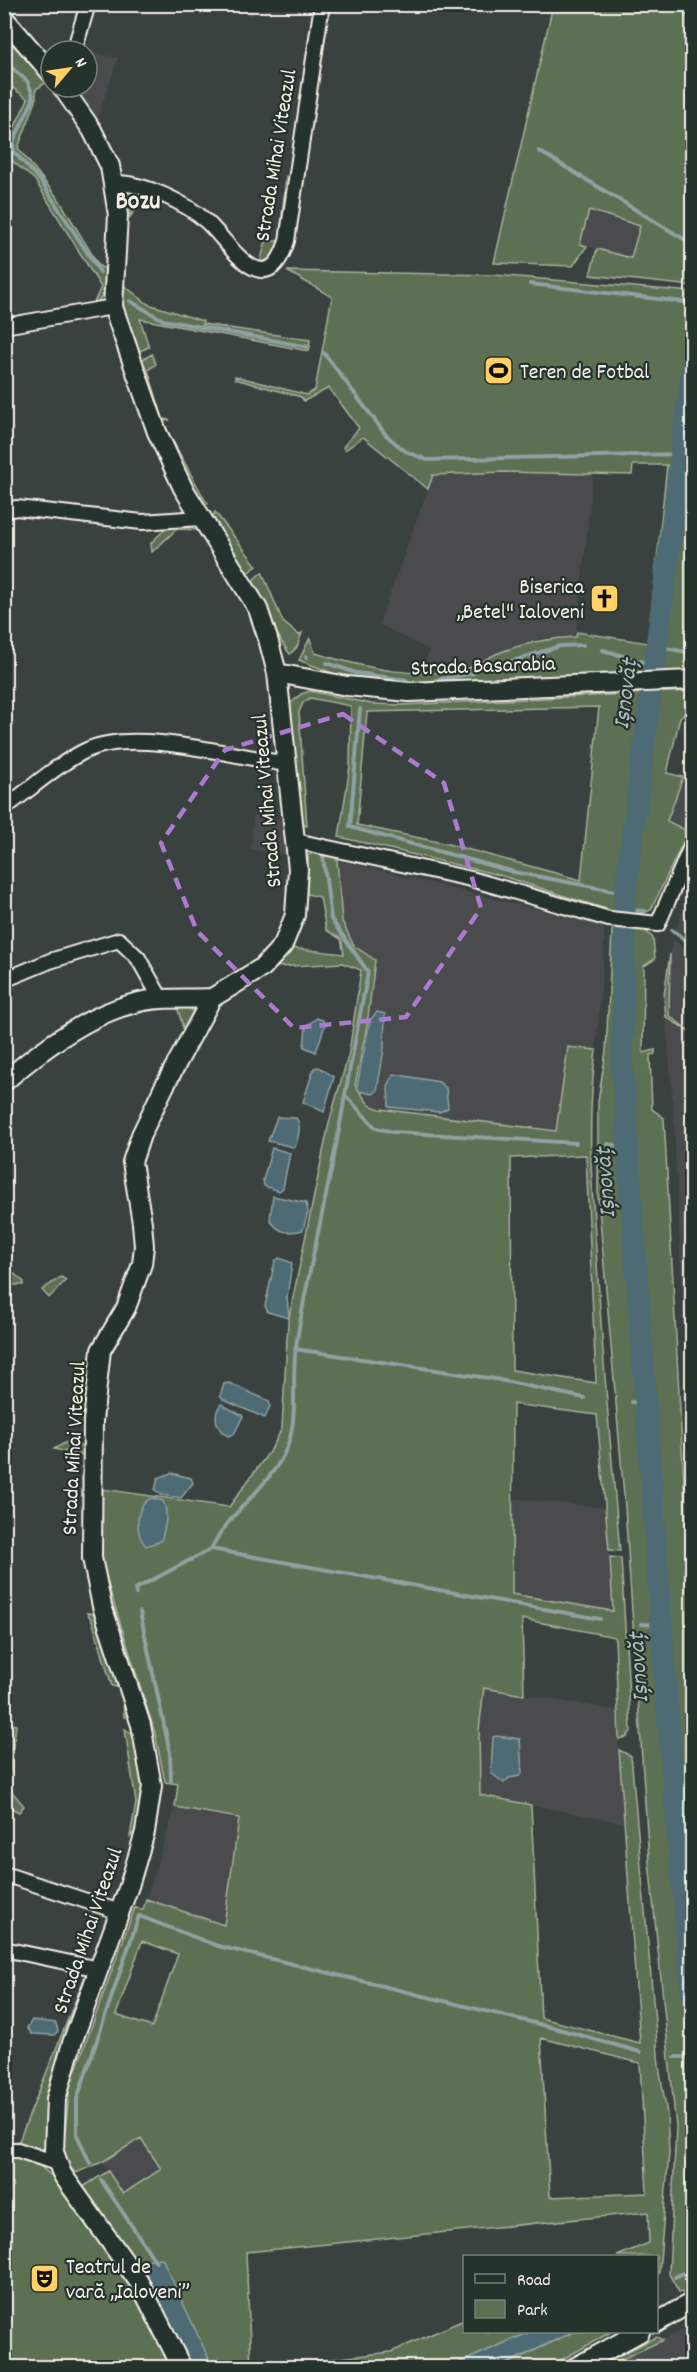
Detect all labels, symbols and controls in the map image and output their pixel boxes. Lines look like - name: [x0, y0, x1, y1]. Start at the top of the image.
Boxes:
- north arrow: [39, 39, 99, 99]
- text: N: [68, 54, 92, 72]
- street label: Strada Mihai Viteazul: [249, 67, 306, 244]
- district label: Bozu: [116, 184, 160, 221]
- sports icon: Teren de Fotbal: [483, 354, 515, 386]
- place label: Teren de Fotbal: [520, 358, 649, 389]
- place label: Biserica „Betel" Ialoveni: [456, 573, 585, 629]
- church icon: Biserica „Betel" Ialoveni: [589, 582, 621, 614]
- street label: Strada Basarabia: [410, 649, 557, 686]
- water label: Ișnovăț: [606, 655, 648, 731]
- street label: Strada Mihai Viteazul: [245, 713, 292, 889]
- water label: Ișnovăț: [587, 1144, 626, 1219]
- street label: Strada Mihai Viteazul: [55, 1360, 96, 1536]
- water label: Ișnovăț: [620, 1629, 659, 1704]
- street label: Strada Mihai Viteazul: [46, 1844, 132, 2019]
- place label: Teatrul de vară „Ialoveni”: [66, 2253, 190, 2309]
- legend: [463, 2255, 658, 2333]
- theatre icon: Teatrul de vară „Ialoveni”: [29, 2262, 61, 2294]
- text: Road: [517, 2269, 551, 2294]
- text: Park: [517, 2299, 548, 2324]

